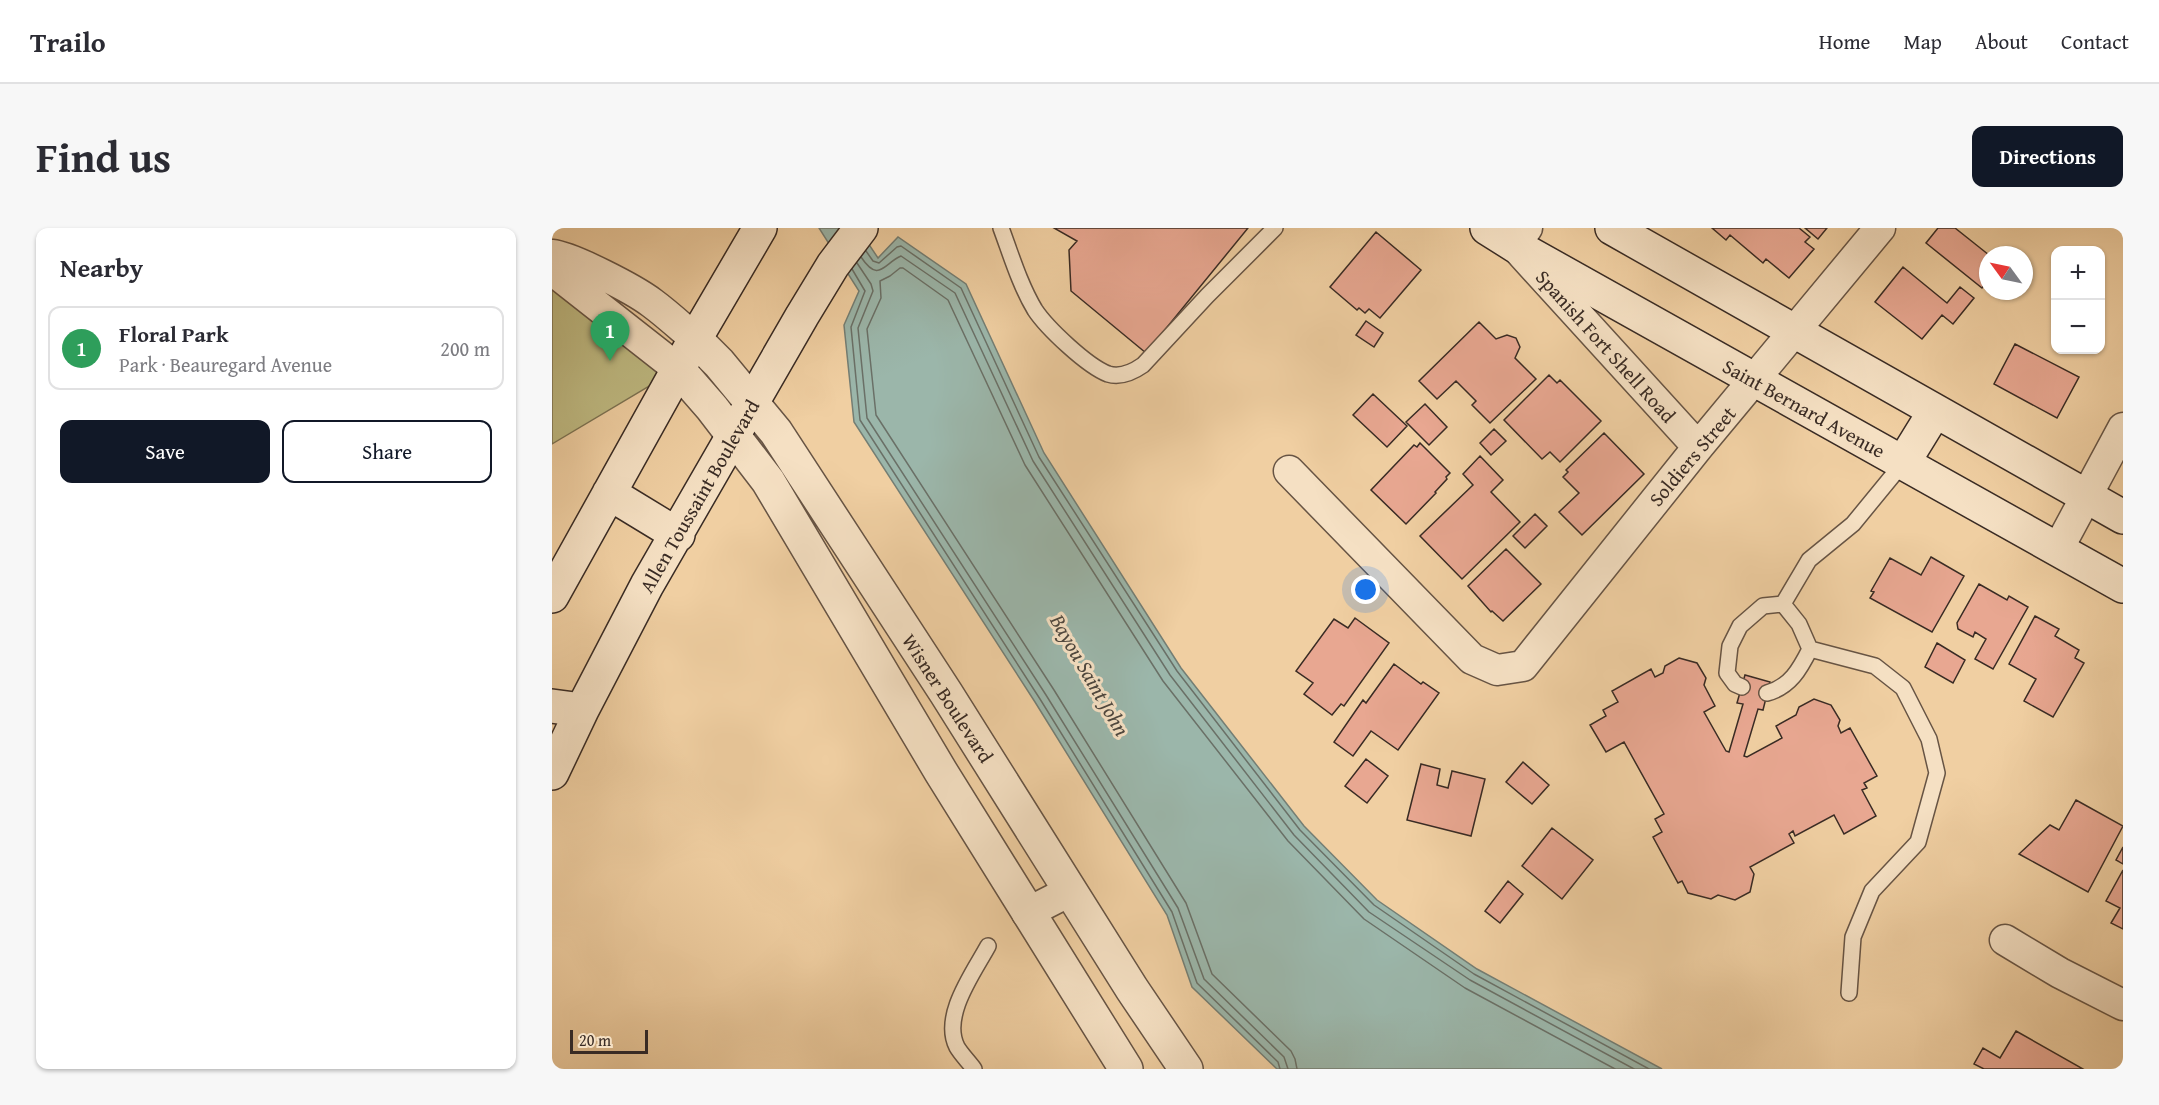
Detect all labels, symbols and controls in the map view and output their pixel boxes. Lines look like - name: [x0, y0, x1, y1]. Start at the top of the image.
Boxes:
- text: Trailo: [30, 21, 106, 62]
- text: Home: [1819, 26, 1870, 57]
- text: Map: [1903, 26, 1942, 57]
- text: About: [1975, 26, 2028, 57]
- text: Contact: [2061, 26, 2129, 57]
- text: Find us: [36, 126, 171, 187]
- button: Directions: [1972, 126, 2123, 187]
- north arrow: [1979, 246, 2033, 300]
- map controls: [2051, 246, 2105, 354]
- button: +: [2051, 246, 2105, 300]
- text: Nearby: [60, 248, 143, 287]
- street label: Spanish Fort Shell Road: [1529, 263, 1683, 429]
- button: −: [2051, 300, 2105, 354]
- pin: 1: [590, 312, 630, 361]
- text: Floral Park: [119, 318, 228, 350]
- text: 1: [76, 334, 87, 363]
- text: 200 m: [440, 334, 490, 363]
- text: Park · Beauregard Avenue: [119, 350, 332, 379]
- street label: Saint Bernard Avenue: [1717, 351, 1891, 465]
- street label: Allen Toussaint Boulevard: [632, 394, 766, 598]
- street label: Soldiers Street: [1642, 400, 1742, 512]
- button: Save: [60, 420, 270, 483]
- button: Share: [282, 420, 492, 483]
- your location: [1351, 575, 1380, 604]
- water label: Bayou Saint John: [1042, 607, 1138, 742]
- street label: Wisner Boulevard: [895, 628, 1001, 769]
- scale bar: [570, 1027, 648, 1054]
- text: 20 m: [579, 1028, 611, 1052]

